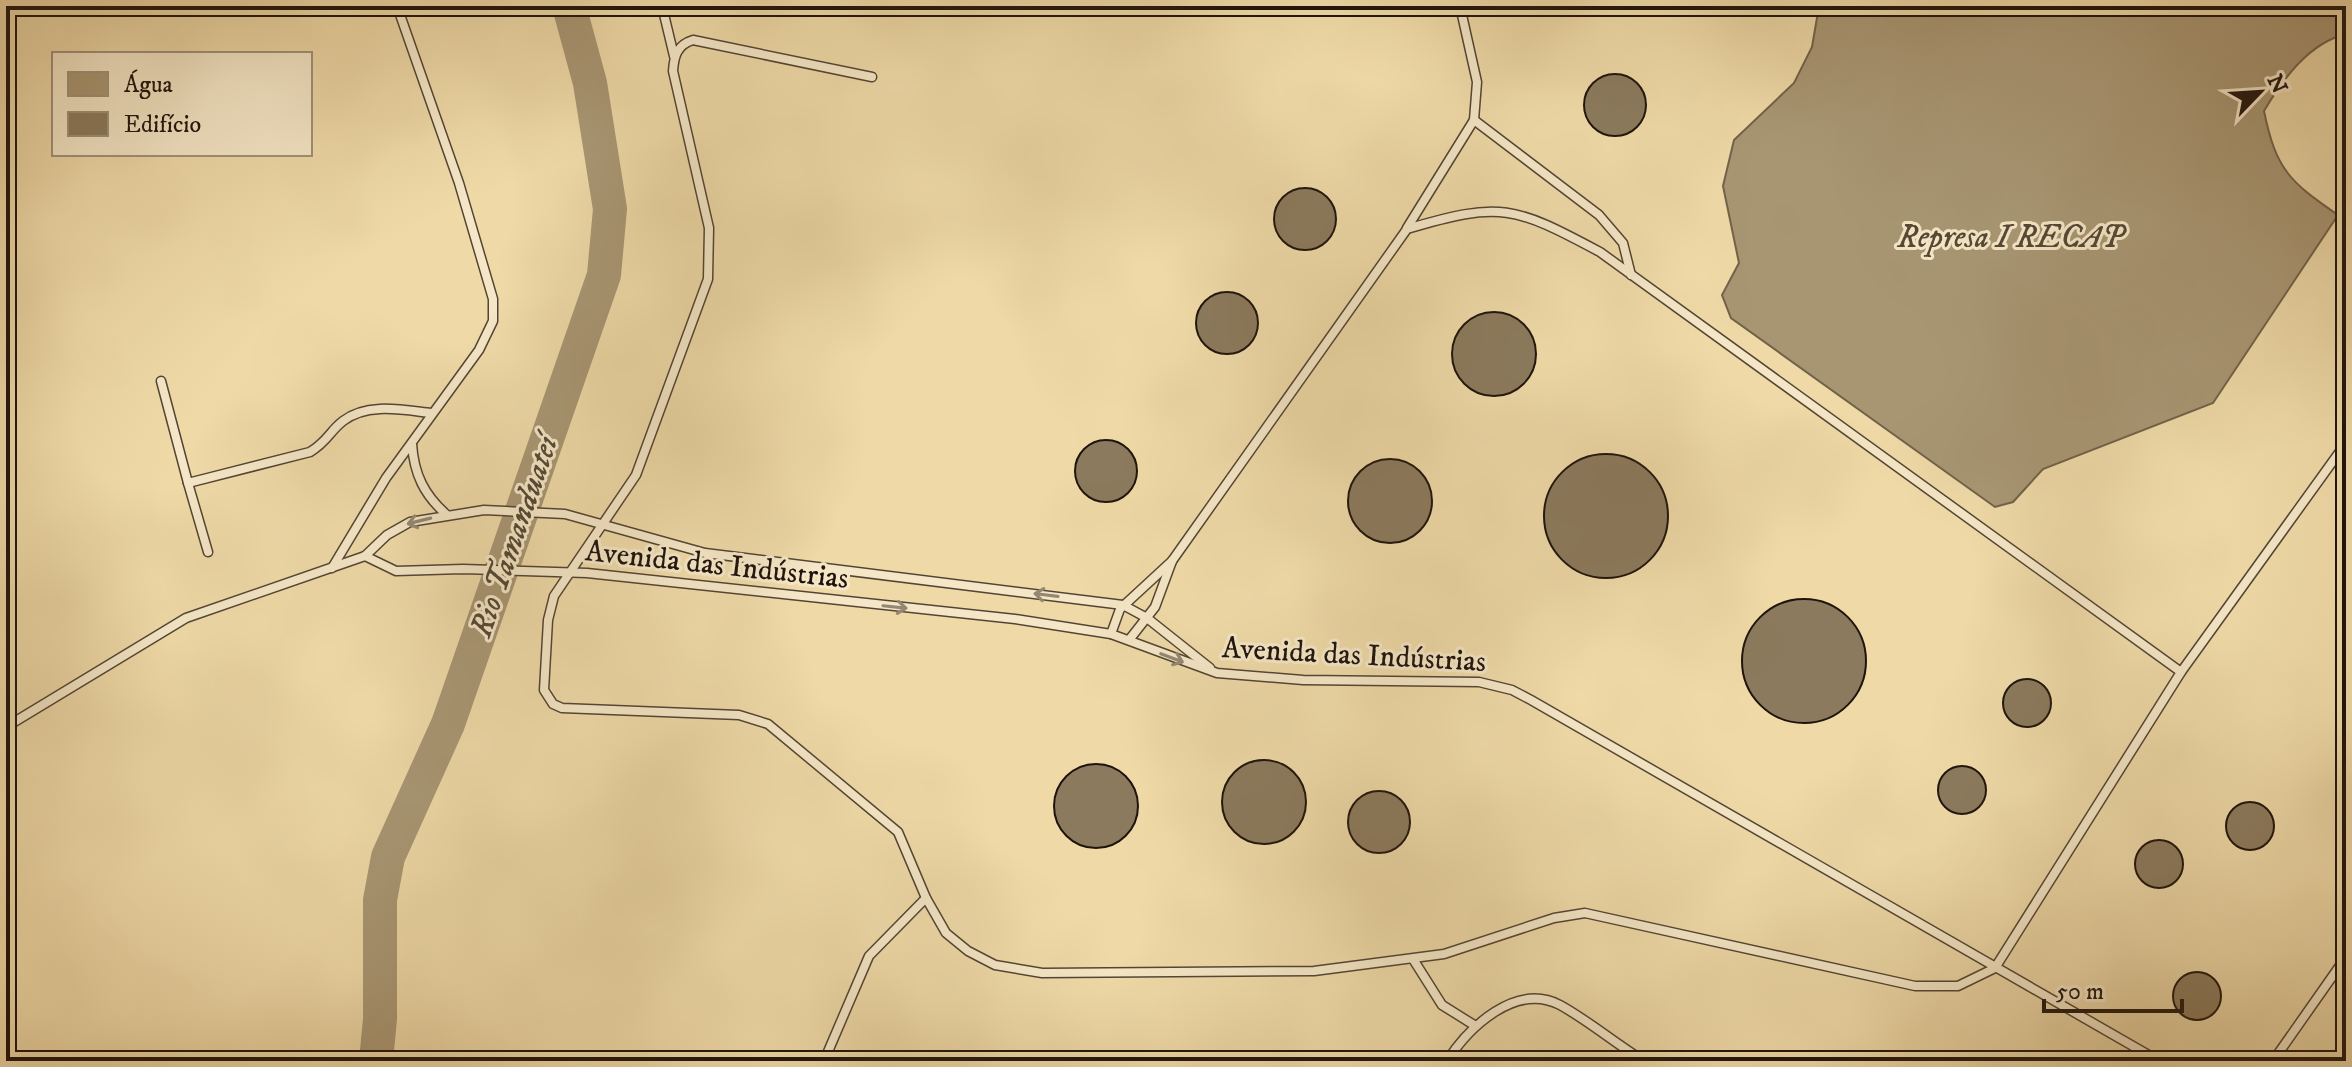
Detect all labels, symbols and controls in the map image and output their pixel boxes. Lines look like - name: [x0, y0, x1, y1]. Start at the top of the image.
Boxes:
- legend: [52, 52, 312, 156]
- north arrow: [2220, 52, 2300, 132]
- text: Água: [124, 69, 174, 100]
- text: N: [2261, 70, 2293, 98]
- text: Edifício: [124, 110, 201, 140]
- water label: Represa I RECAP: [1897, 218, 2127, 258]
- water label: Rio Tamanduateí: [461, 426, 570, 643]
- one-way arrow: [407, 515, 433, 530]
- street label: Avenida das Indústrias: [583, 533, 850, 598]
- one-way arrow: [1033, 588, 1060, 603]
- one-way arrow: [881, 599, 908, 614]
- street label: Avenida das Indústrias: [1221, 630, 1487, 681]
- one-way arrow: [1159, 651, 1184, 666]
- scale bar: [2044, 963, 2182, 1013]
- text: 50 m: [2056, 977, 2104, 1007]

